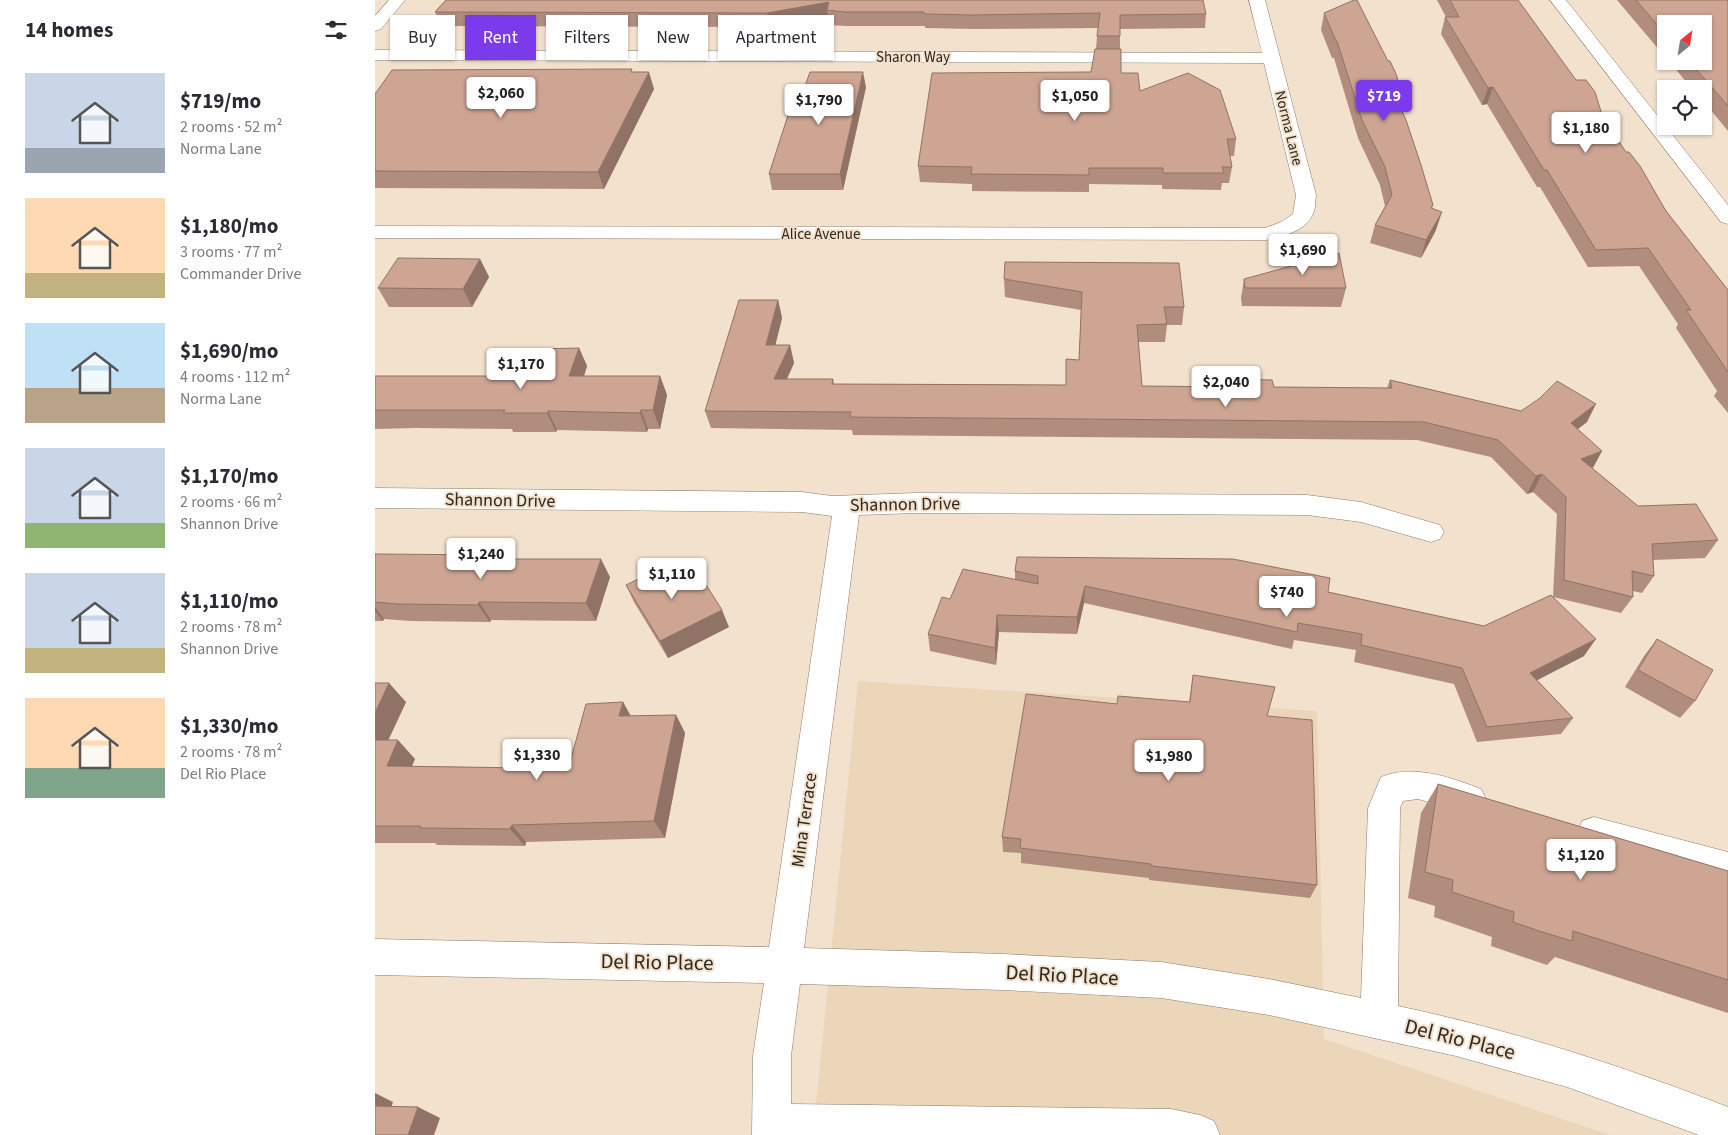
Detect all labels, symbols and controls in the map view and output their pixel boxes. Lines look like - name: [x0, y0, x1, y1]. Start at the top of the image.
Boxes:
- text: 14 homes: [25, 15, 113, 45]
- chip: Buy: [390, 15, 455, 60]
- chip: Rent: [465, 15, 536, 60]
- chip: Filters: [546, 15, 628, 60]
- chip: New: [638, 15, 708, 60]
- chip: Apartment: [718, 15, 834, 60]
- north arrow: [1657, 15, 1713, 70]
- map controls: [1657, 15, 1712, 135]
- icon: filters: [322, 16, 350, 44]
- street label: Sharon Way: [876, 47, 950, 68]
- pin: $2,060: [460, 76, 542, 119]
- pin: $1,050: [1034, 80, 1116, 122]
- pin: $719: [1354, 80, 1414, 122]
- button: locate: [1657, 80, 1712, 135]
- text: $2,060: [477, 82, 525, 104]
- pin: $1,790: [778, 84, 860, 126]
- text: $1,050: [1051, 85, 1099, 107]
- text: $719: [1367, 85, 1401, 107]
- text: $719/mo: [180, 86, 261, 116]
- street label: Norma Lane: [1269, 88, 1308, 168]
- text: $1,790: [795, 89, 843, 111]
- icon: home: [65, 93, 125, 153]
- pin: $1,180: [1545, 112, 1627, 154]
- text: 2 rooms · 52 m²: [180, 116, 282, 138]
- text: $1,180: [1562, 117, 1610, 139]
- text: Norma Lane: [180, 138, 262, 160]
- text: $1,180/mo: [180, 211, 279, 241]
- icon: home: [65, 218, 125, 278]
- street label: Alice Avenue: [782, 224, 860, 245]
- pin: $1,690: [1262, 234, 1344, 276]
- text: $1,690: [1279, 239, 1327, 261]
- text: 3 rooms · 77 m²: [180, 241, 282, 263]
- text: Commander Drive: [180, 263, 301, 285]
- text: $1,690/mo: [180, 336, 279, 366]
- icon: home: [65, 343, 125, 403]
- pin: $1,170: [480, 348, 562, 390]
- text: $1,170: [497, 353, 545, 375]
- text: 4 rooms · 112 m²: [180, 366, 290, 388]
- pin: $2,040: [1185, 366, 1267, 408]
- text: $2,040: [1202, 371, 1250, 393]
- text: Norma Lane: [180, 388, 262, 410]
- text: $1,170/mo: [180, 461, 279, 491]
- icon: home: [65, 468, 125, 528]
- street label: Shannon Drive: [445, 487, 555, 514]
- text: 2 rooms · 66 m²: [180, 491, 282, 513]
- street label: Shannon Drive: [850, 491, 960, 518]
- text: Shannon Drive: [180, 513, 278, 535]
- pin: $1,240: [440, 538, 522, 580]
- text: $1,240: [457, 543, 505, 565]
- pin: $1,110: [631, 558, 713, 600]
- text: $1,110: [648, 563, 696, 585]
- pin: $740: [1257, 576, 1317, 618]
- text: $740: [1270, 581, 1304, 603]
- text: $1,110/mo: [180, 586, 279, 616]
- icon: home: [65, 593, 125, 653]
- text: 2 rooms · 78 m²: [180, 616, 282, 638]
- text: Shannon Drive: [180, 638, 278, 660]
- text: $1,330/mo: [180, 711, 279, 741]
- icon: home: [65, 718, 125, 778]
- pin: $1,330: [496, 738, 578, 781]
- pin: $1,980: [1128, 740, 1210, 782]
- text: 2 rooms · 78 m²: [180, 741, 282, 763]
- text: $1,330: [513, 744, 561, 766]
- text: $1,980: [1145, 745, 1193, 767]
- text: Del Rio Place: [180, 763, 266, 785]
- street label: Mina Terrace: [785, 771, 824, 869]
- pin: $1,120: [1540, 838, 1622, 881]
- text: $1,120: [1557, 844, 1605, 866]
- street label: Del Rio Place: [600, 946, 714, 978]
- street label: Del Rio Place: [1005, 957, 1119, 993]
- street label: Del Rio Place: [1402, 1011, 1518, 1067]

